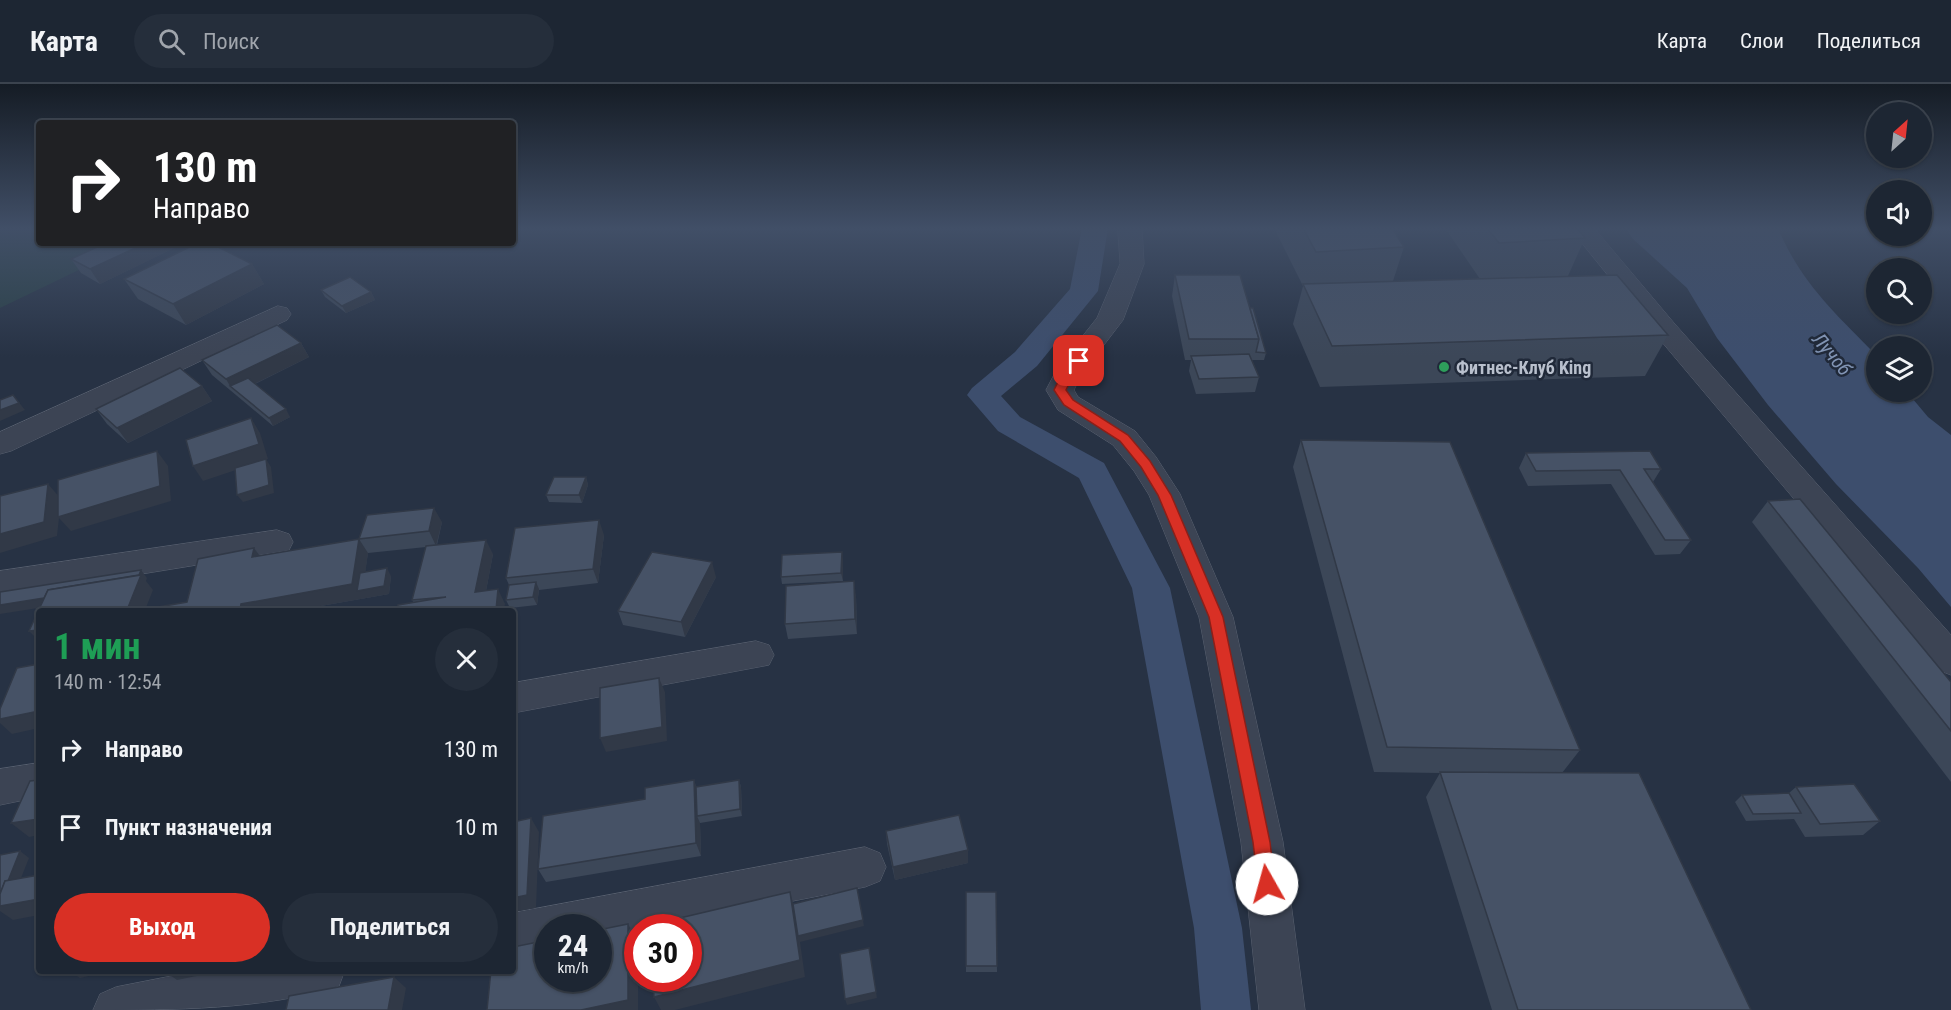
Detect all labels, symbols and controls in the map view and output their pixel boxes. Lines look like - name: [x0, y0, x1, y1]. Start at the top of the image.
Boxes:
- search box: [134, 14, 554, 68]
- text: Карта: [30, 25, 98, 58]
- icon: search: [155, 25, 188, 58]
- text: Поиск: [203, 29, 260, 54]
- text: Карта: [1657, 29, 1707, 53]
- text: Слои: [1740, 29, 1784, 53]
- text: Поделиться: [1817, 29, 1921, 53]
- north arrow: [1866, 102, 1932, 168]
- map controls: [1866, 102, 1932, 402]
- text: 130 m: [153, 143, 258, 192]
- icon: right: [54, 144, 132, 222]
- button: sound: [1866, 180, 1932, 246]
- text: Направо: [153, 193, 250, 225]
- button: search: [1866, 258, 1932, 324]
- water label: Лучоб: [1807, 327, 1857, 381]
- pin: [1053, 335, 1104, 386]
- button: layers: [1866, 336, 1932, 402]
- icon: arrive: [1062, 344, 1095, 377]
- place label: Фитнес-Клуб King: [1456, 357, 1591, 378]
- marker: Фитнес-Клуб King: [1437, 360, 1451, 374]
- text: 1 мин: [54, 626, 140, 668]
- button: close: [435, 628, 498, 691]
- text: 140 m · 12:54: [54, 670, 161, 694]
- icon: right: [54, 733, 87, 766]
- text: Направо: [105, 737, 183, 762]
- text: 130 m: [444, 737, 498, 762]
- icon: arrive: [54, 811, 87, 844]
- text: Пункт назначения: [105, 815, 272, 840]
- text: 10 m: [455, 815, 498, 840]
- position arrow: [1235, 852, 1299, 916]
- button: Выход: [54, 893, 270, 962]
- button: Поделиться: [282, 893, 498, 962]
- speed limit sign: 30: [624, 914, 702, 992]
- text: 24: [558, 928, 588, 963]
- text: km/h: [558, 959, 588, 977]

